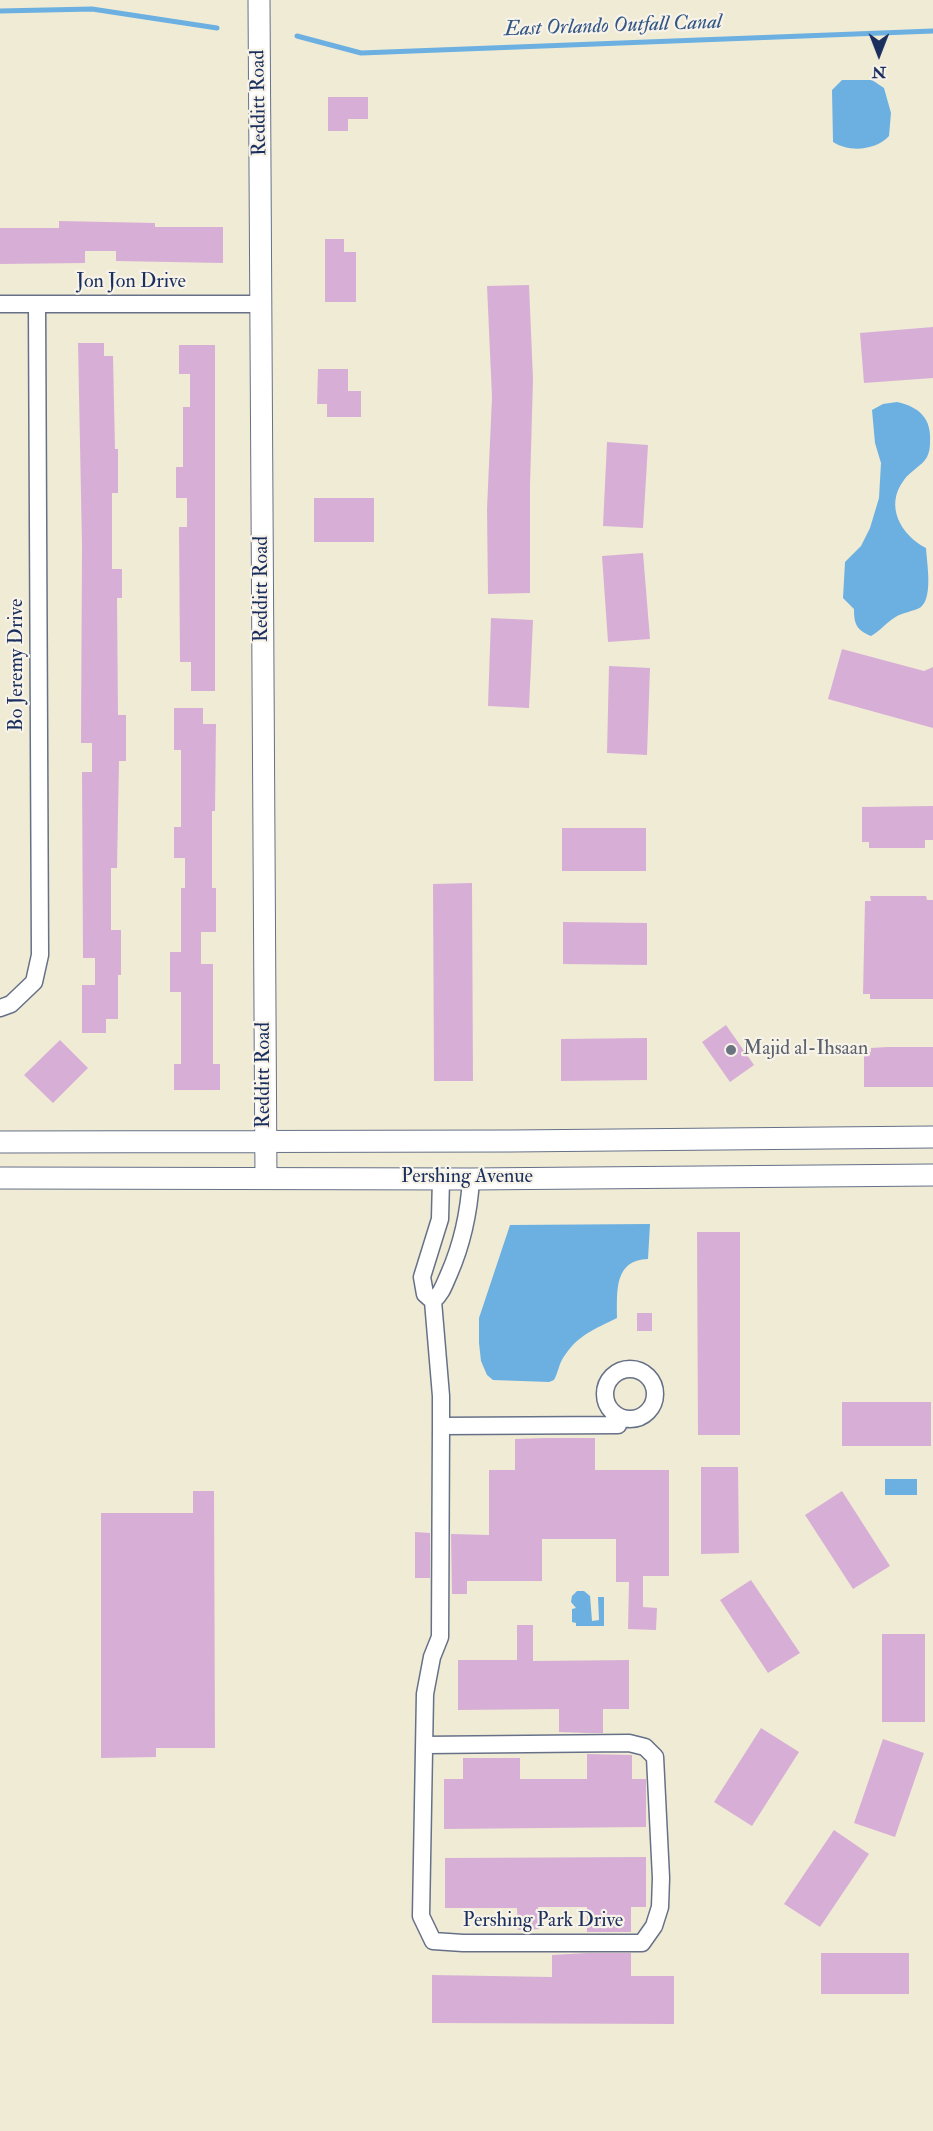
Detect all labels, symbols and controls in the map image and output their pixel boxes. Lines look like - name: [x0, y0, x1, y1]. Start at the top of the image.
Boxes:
- water label: East Orlando Outfall Canal: [504, 11, 722, 43]
- north arrow: [849, 24, 909, 84]
- street label: Redditt Road: [247, 50, 273, 156]
- text: N: [872, 62, 886, 82]
- street label: Jon Jon Drive: [76, 271, 186, 295]
- street label: Redditt Road: [251, 536, 275, 642]
- street label: Bo Jeremy Drive: [6, 599, 30, 731]
- street label: Redditt Road: [253, 1022, 277, 1128]
- place label: Majid al-Ihsaan: [743, 1038, 868, 1062]
- marker: Majid al-Ihsaan: [724, 1043, 738, 1057]
- street label: Pershing Avenue: [401, 1166, 533, 1190]
- street label: Pershing Park Drive: [463, 1910, 623, 1934]

